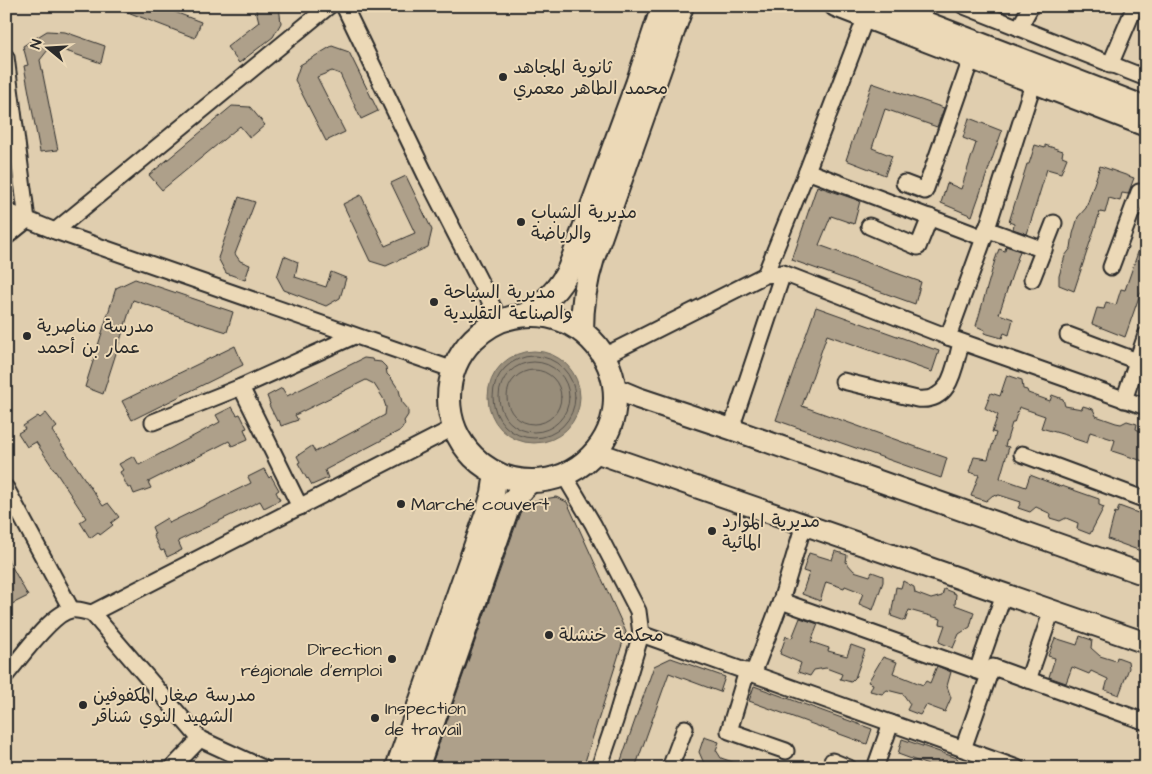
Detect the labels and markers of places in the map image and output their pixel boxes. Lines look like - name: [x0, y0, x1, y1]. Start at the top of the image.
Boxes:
- place label: ثانوية المجاهد محمد الطاهر معمري: [513, 55, 668, 101]
- marker: ثانوية المجاهد محمد الطاهر معمري: [497, 71, 509, 83]
- place label: مديرية الشباب والرياضة: [531, 200, 637, 246]
- marker: مديرية الشباب والرياضة: [515, 216, 527, 228]
- place label: مديرية السياحة والصناعة التقليدية: [444, 280, 573, 326]
- marker: مديرية السياحة والصناعة التقليدية: [428, 296, 440, 308]
- place label: مدرسة مناصرية عمار بن أحمد: [37, 314, 154, 360]
- marker: مدرسة مناصرية عمار بن أحمد: [21, 330, 33, 342]
- place label: Marché couvert: [411, 492, 550, 517]
- marker: Marché couvert: [395, 498, 407, 510]
- place label: مديرية الموارد المائية: [722, 509, 820, 555]
- marker: مديرية الموارد المائية: [706, 525, 718, 537]
- place label: محكمة خنشلة: [559, 623, 664, 648]
- marker: محكمة خنشلة: [543, 629, 555, 641]
- place label: Direction régionale d'emploi: [241, 637, 382, 684]
- marker: Direction régionale d'emploi: [386, 653, 398, 665]
- place label: مدرسة صغار المكفوفين الشهيد النوي شناقر: [91, 683, 256, 729]
- place label: Inspection de travail: [385, 696, 466, 742]
- marker: مدرسة صغار المكفوفين الشهيد النوي شناقر: [77, 699, 89, 711]
- marker: Inspection de travail: [369, 712, 381, 724]

